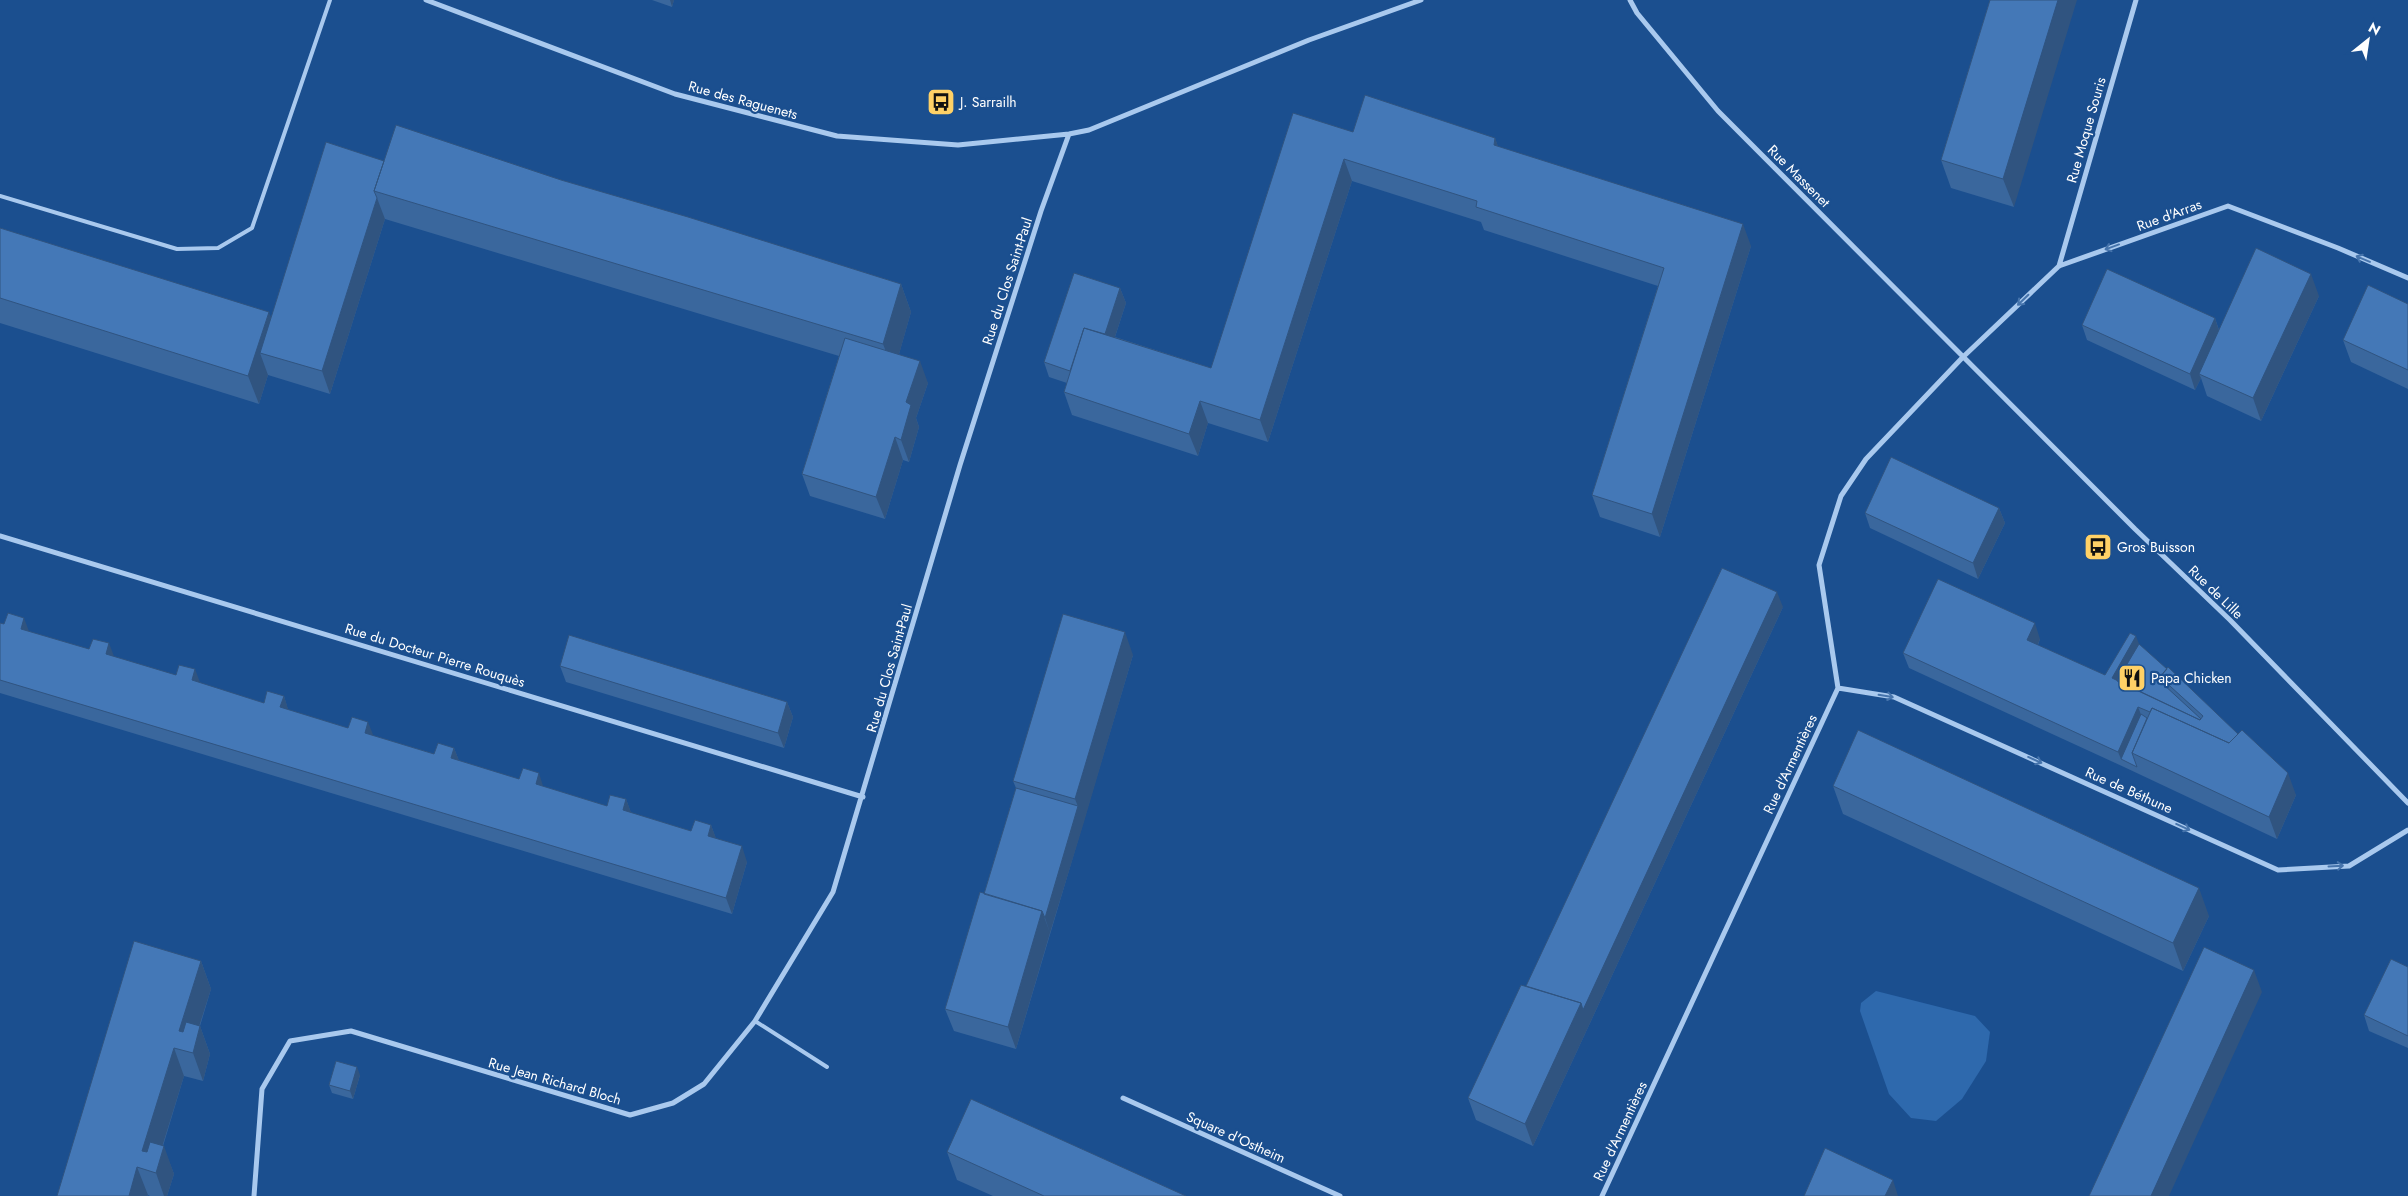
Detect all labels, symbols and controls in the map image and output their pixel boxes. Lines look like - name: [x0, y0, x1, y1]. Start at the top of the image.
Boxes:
- north arrow: [2343, 15, 2393, 65]
- text: N: [2365, 17, 2384, 40]
- street label: Rue Moque Souris: [2061, 74, 2111, 185]
- street label: Rue des Raguenets: [686, 76, 800, 124]
- bus stop icon: J. Sarrailh: [926, 87, 956, 117]
- place label: J. Sarrailh: [958, 92, 1017, 112]
- street label: Rue Massenet: [1763, 140, 1835, 212]
- street label: Rue d'Arras: [2134, 194, 2205, 236]
- street label: Rue du Clos Saint-Paul: [977, 215, 1037, 347]
- one-way arrow: [2105, 243, 2121, 252]
- one-way arrow: [2356, 253, 2371, 263]
- one-way arrow: [2017, 294, 2030, 306]
- bus stop icon: Gros Buisson: [2083, 532, 2113, 562]
- place label: Gros Buisson: [2117, 537, 2195, 557]
- street label: Rue de Lille: [2184, 561, 2248, 623]
- street label: Rue du Clos Saint-Paul: [861, 601, 917, 735]
- street label: Rue du Docteur Pierre Rouquès: [343, 618, 528, 692]
- restaurant icon: Papa Chicken: [2117, 663, 2147, 693]
- place label: Papa Chicken: [2151, 668, 2232, 688]
- one-way arrow: [1878, 691, 1894, 701]
- street label: Rue d'Armentières: [1758, 711, 1822, 817]
- one-way arrow: [2027, 756, 2042, 766]
- street label: Rue de Béthune: [2082, 762, 2176, 818]
- one-way arrow: [2175, 823, 2190, 833]
- one-way arrow: [2328, 862, 2344, 871]
- street label: Rue Jean Richard Bloch: [486, 1052, 624, 1110]
- street label: Rue d'Armentières: [1588, 1078, 1652, 1184]
- street label: Square d'Ostheim: [1183, 1106, 1289, 1168]

